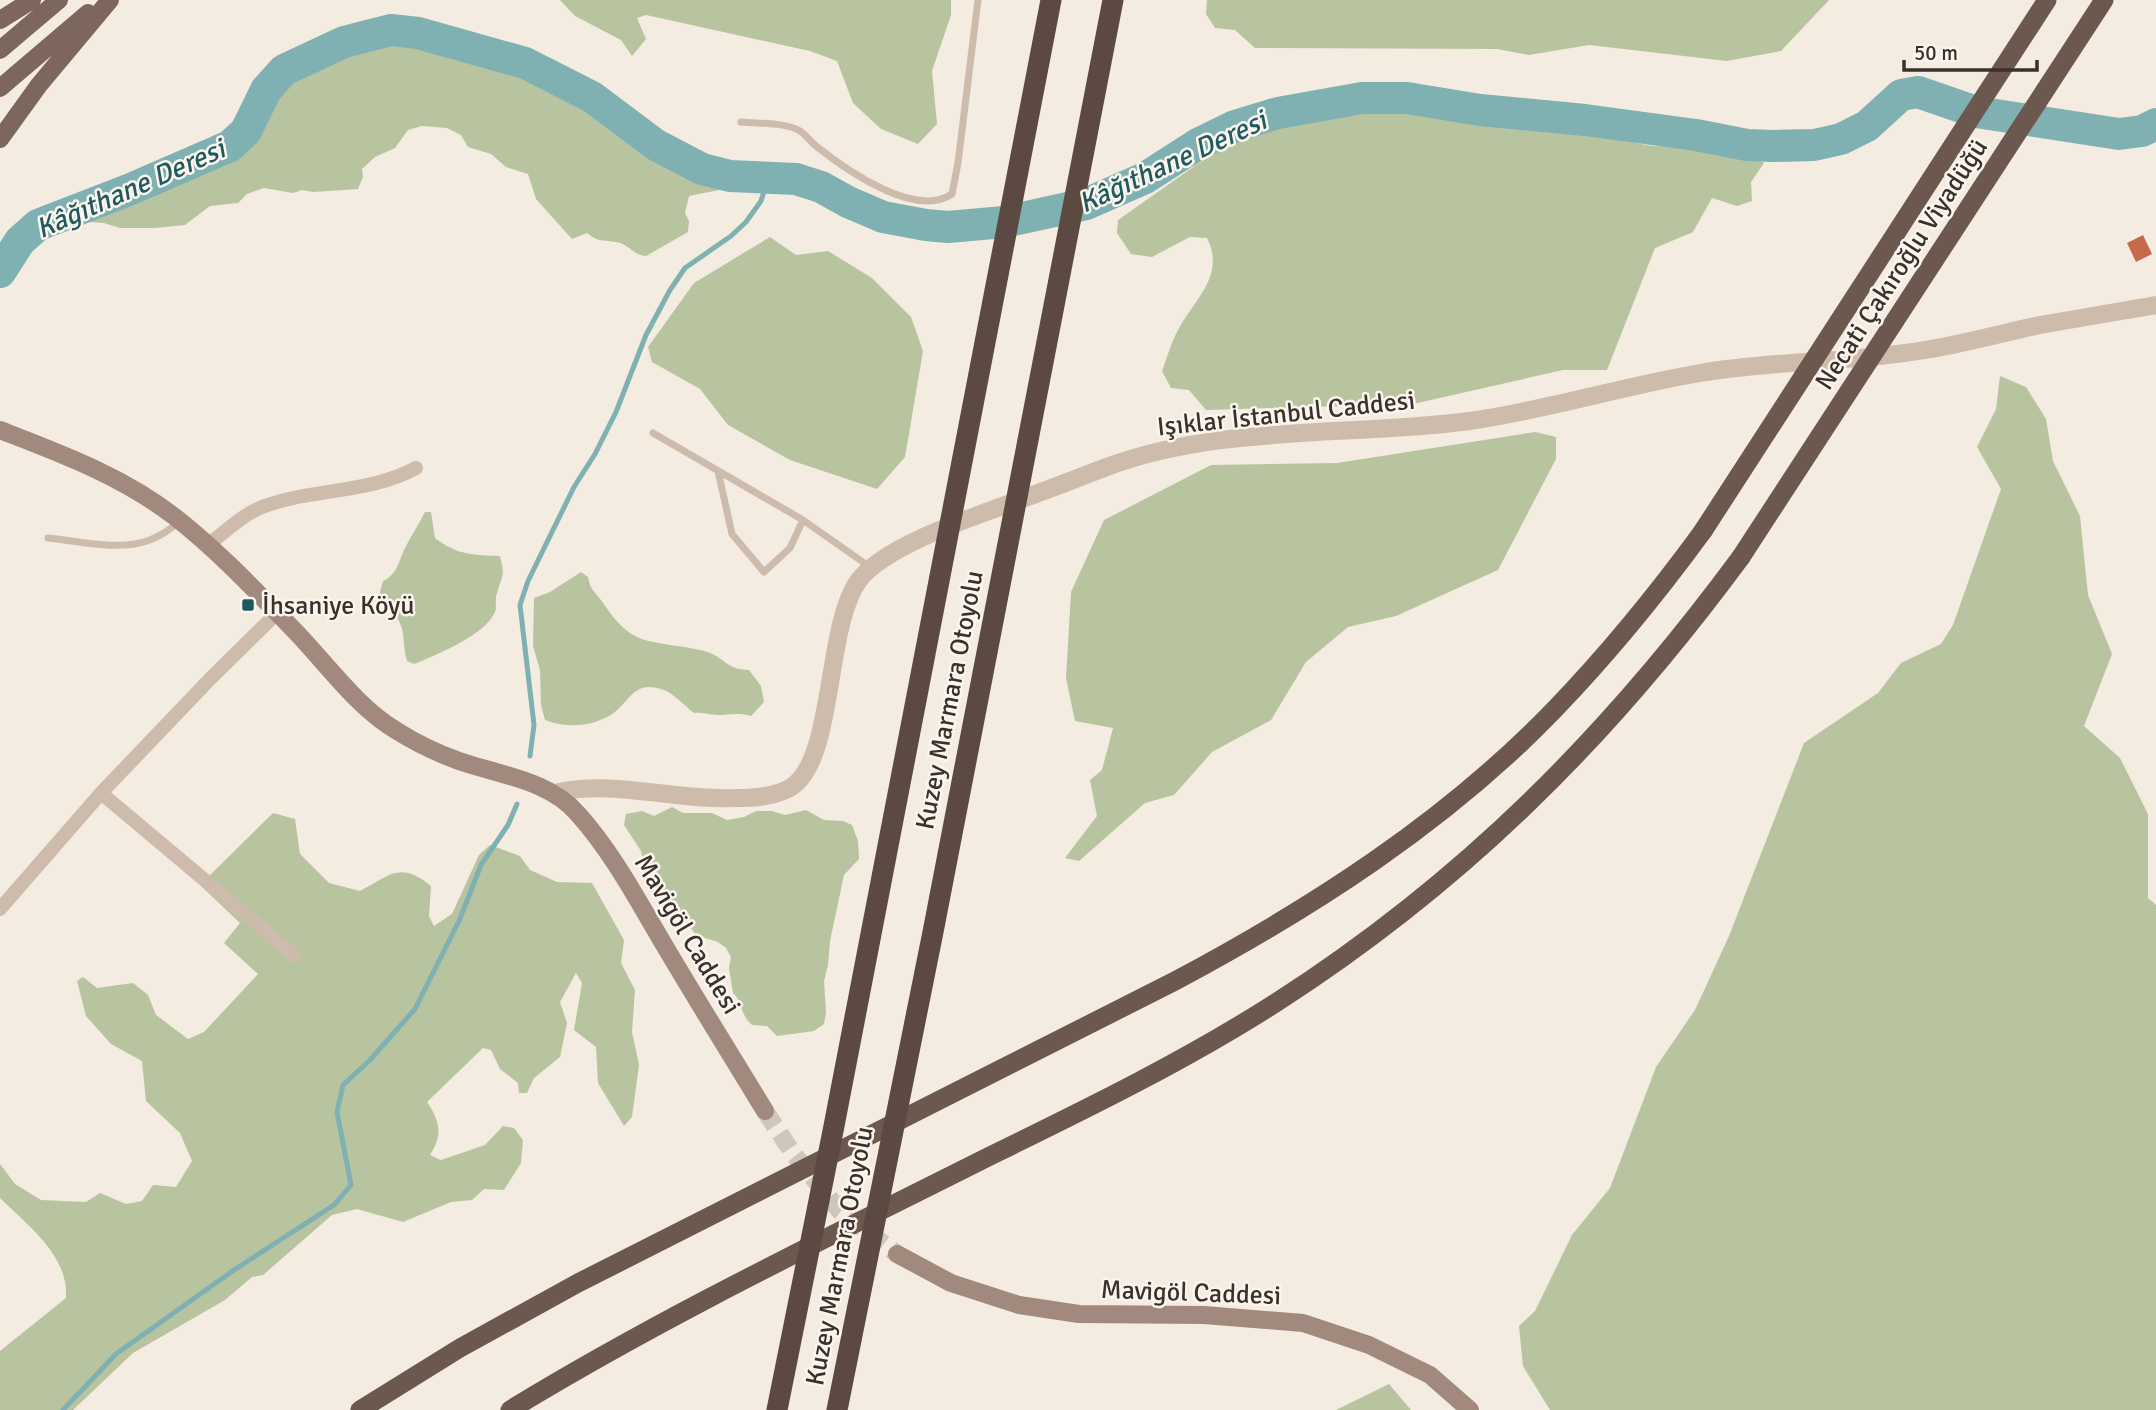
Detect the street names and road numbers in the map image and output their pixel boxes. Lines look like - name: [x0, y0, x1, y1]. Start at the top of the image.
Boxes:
- street label: Necati Çakıroğlu Viyadüğü: [1809, 133, 1995, 396]
- street label: Işıklar İstanbul Caddesi: [1155, 385, 1417, 443]
- street label: Kuzey Marmara Otoyolu: [909, 568, 991, 832]
- street label: Mavigöl Caddesi: [627, 849, 747, 1020]
- street label: Kuzey Marmara Otoyolu: [799, 1124, 881, 1388]
- street label: Mavigöl Caddesi: [1100, 1274, 1282, 1312]

